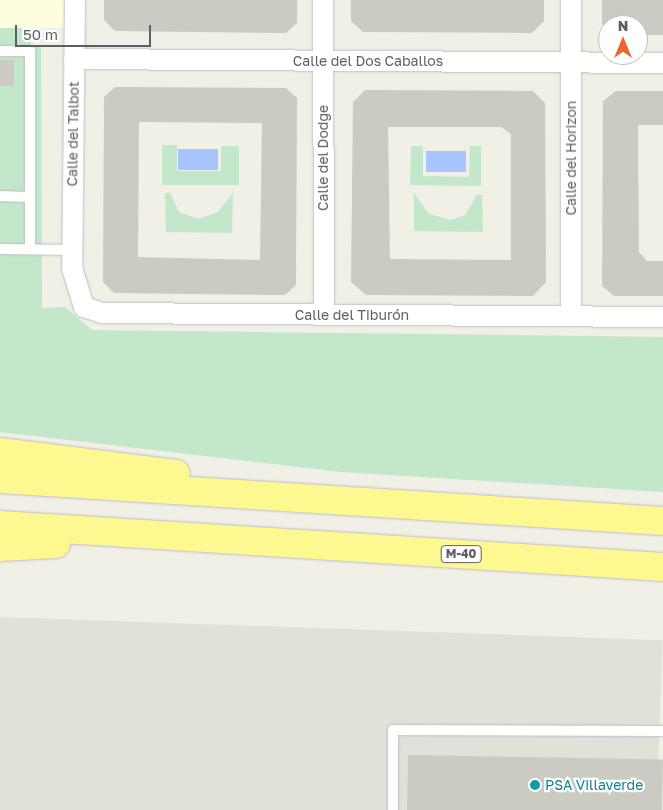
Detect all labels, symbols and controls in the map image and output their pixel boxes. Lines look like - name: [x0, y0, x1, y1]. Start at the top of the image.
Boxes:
- scale bar: [18, 15, 154, 47]
- north arrow: [598, 15, 648, 65]
- text: N: [618, 17, 628, 34]
- text: 50 m: [23, 25, 58, 43]
- street label: Calle del Dos Caballos: [293, 53, 443, 69]
- street label: Calle del Talbot: [64, 81, 82, 187]
- street label: Calle del Horizon: [563, 101, 579, 215]
- street label: Calle del Dodge: [315, 105, 331, 211]
- street label: Calle del Tiburón: [295, 307, 409, 323]
- road number: M-40: [440, 544, 482, 564]
- place label: PSA Villaverde: [545, 777, 643, 793]
- marker: PSA Villaverde: [529, 779, 541, 791]

